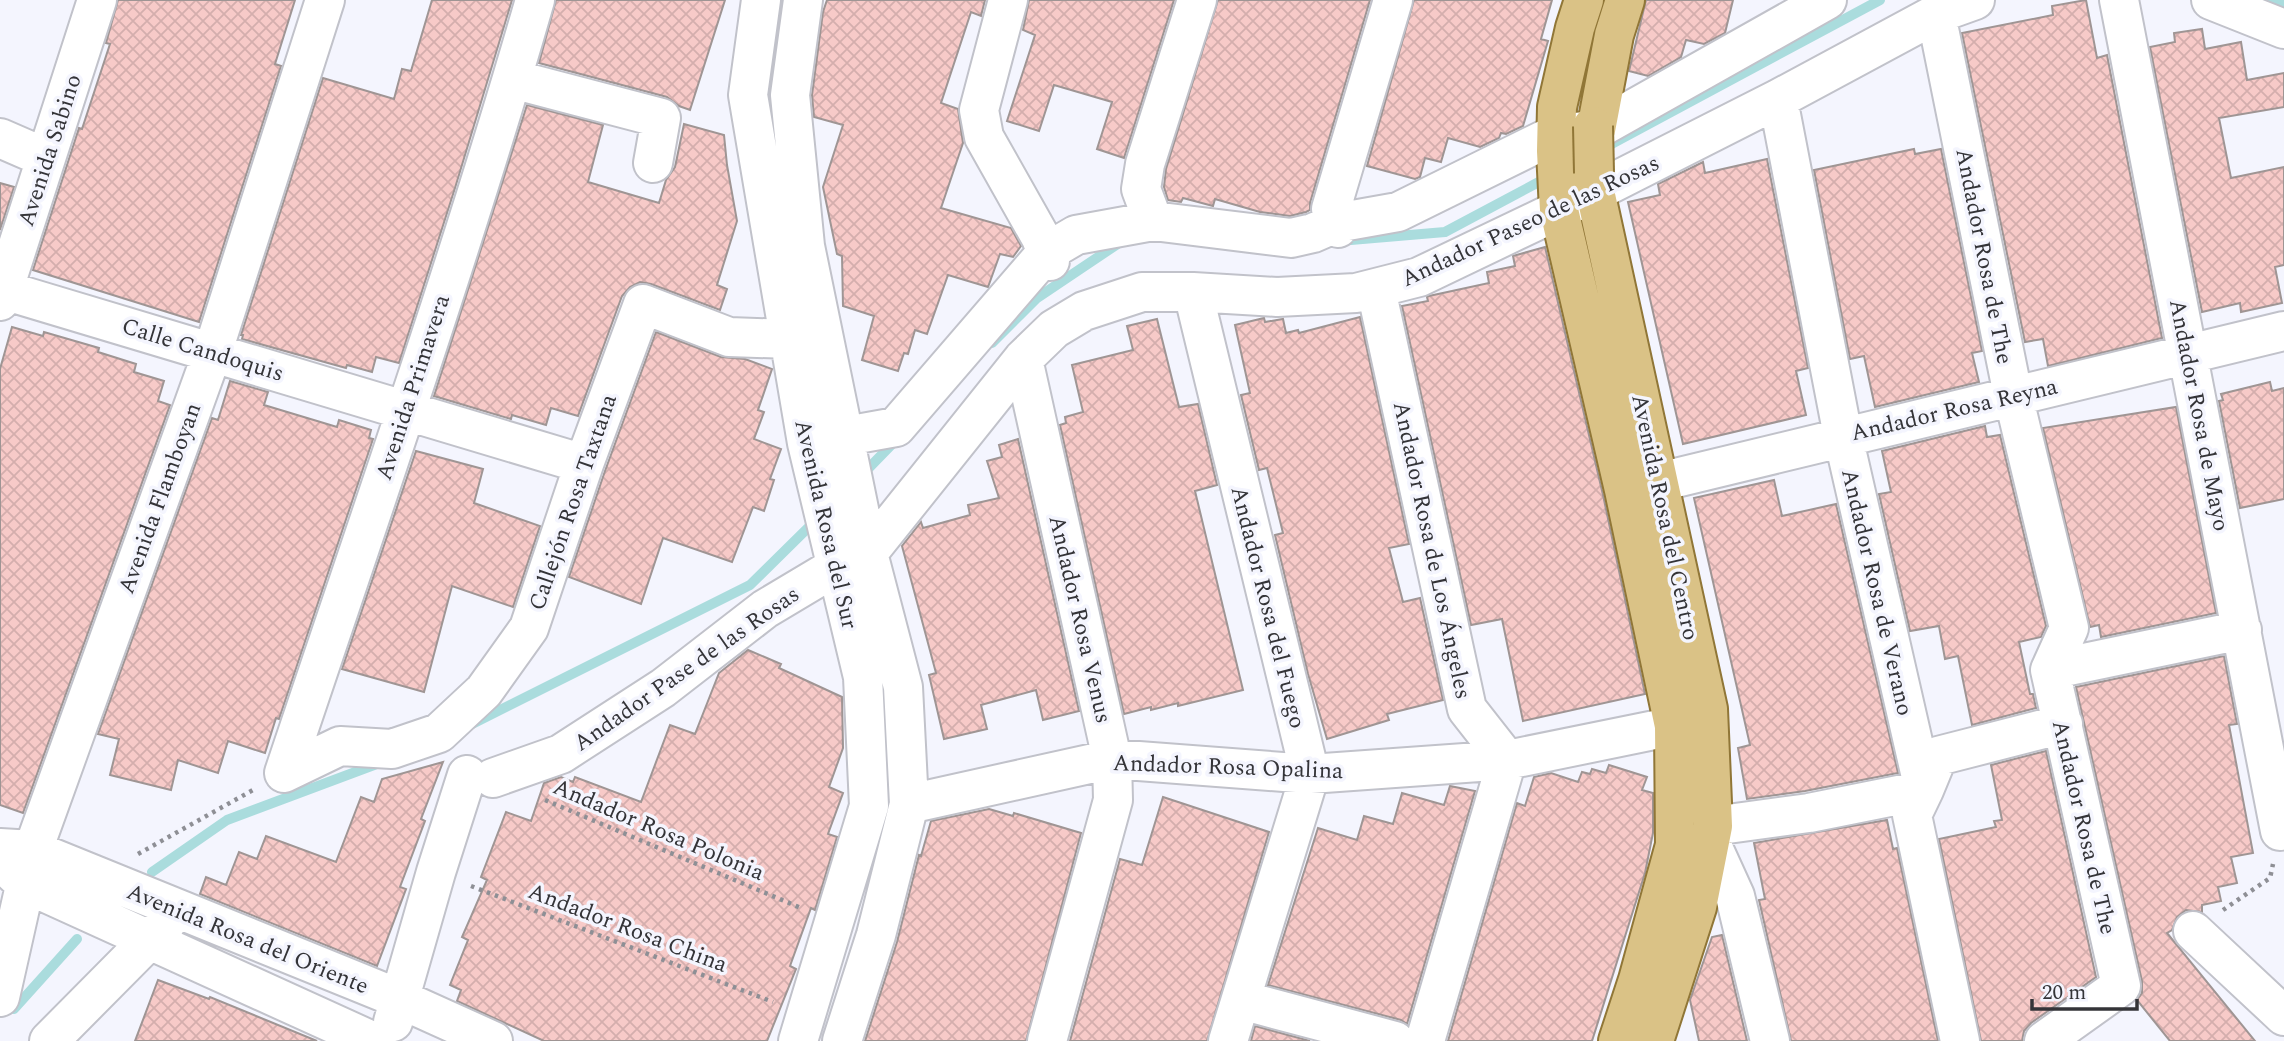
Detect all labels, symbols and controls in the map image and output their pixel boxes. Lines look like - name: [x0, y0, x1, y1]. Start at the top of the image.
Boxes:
- street label: Avenida Sabino: [9, 70, 92, 231]
- street label: Andador Rosa de The: [1945, 145, 2022, 367]
- street label: Andador Paseo de las Rosas: [1396, 146, 1666, 297]
- street label: Avenida Primavera: [367, 290, 460, 485]
- street label: Andador Rosa de Mayo: [2159, 296, 2238, 534]
- street label: Calle Candoquis: [117, 309, 288, 392]
- street label: Andador Rosa Reyna: [1847, 370, 2061, 451]
- street label: Callejón Rosa Taxtana: [520, 390, 627, 615]
- street label: Avenida Rosa del Centro: [1621, 391, 1708, 644]
- street label: Avenida Flamboyan: [110, 398, 211, 599]
- street label: Andador Rosa de Los Ángeles: [1383, 398, 1480, 702]
- street label: Avenida Rosa del Sur: [784, 416, 867, 633]
- street label: Andador Rosa de Verano: [1831, 465, 1922, 719]
- street label: Andador Rosa del Fuego: [1220, 483, 1315, 732]
- street label: Andador Rosa Venus: [1039, 512, 1121, 727]
- street label: Andador Pase de las Rosas: [566, 578, 807, 761]
- street label: Andador Rosa de The: [2042, 717, 2125, 938]
- street label: Andador Rosa Opalina: [1112, 746, 1344, 789]
- street label: Andador Rosa Polonia: [547, 770, 770, 891]
- street label: Andador Rosa China: [523, 874, 732, 983]
- street label: Avenida Rosa del Oriente: [121, 875, 374, 1004]
- scale bar: [2032, 968, 2137, 1012]
- text: 20 m: [2042, 977, 2086, 1009]

